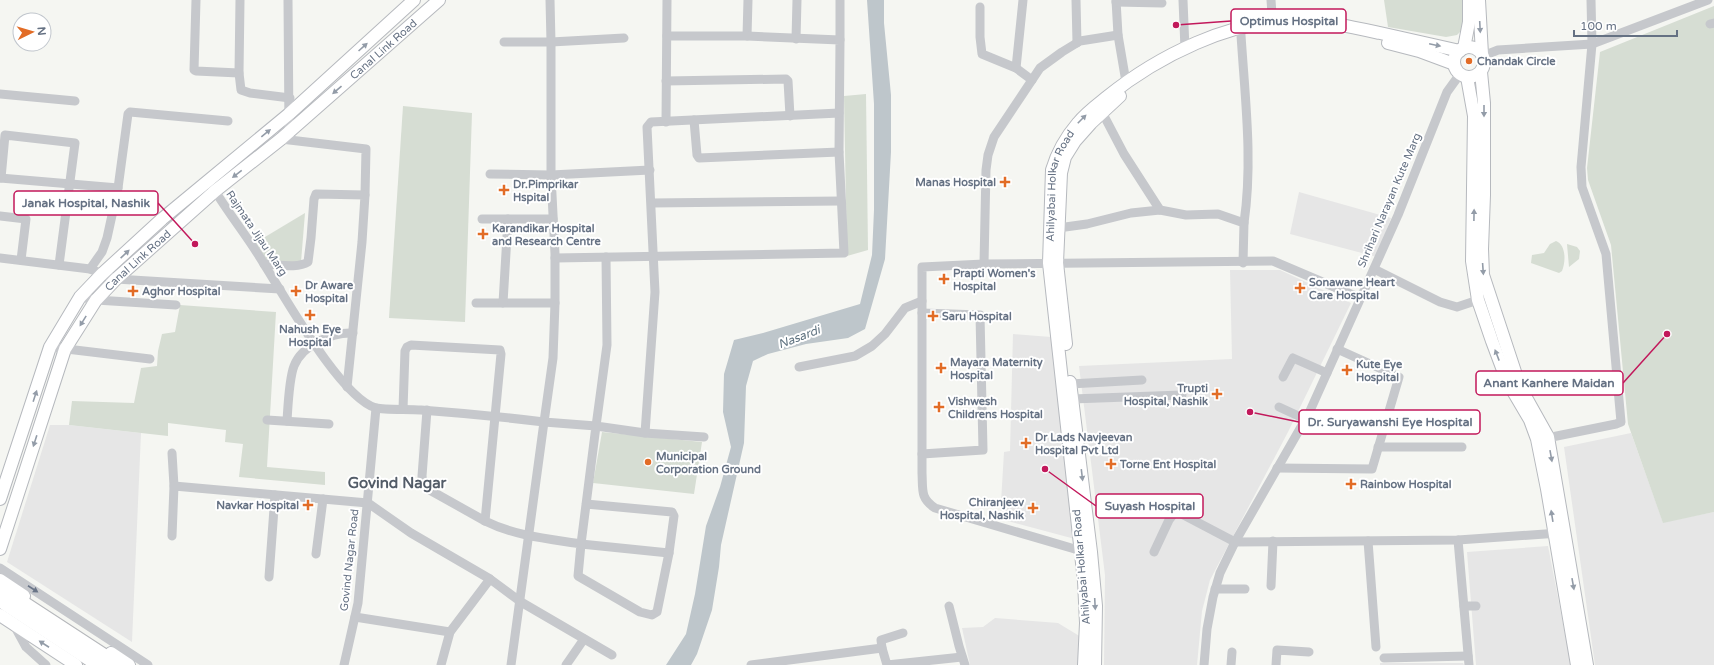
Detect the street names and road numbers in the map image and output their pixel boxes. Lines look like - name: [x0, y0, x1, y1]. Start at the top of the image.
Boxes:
- street label: Canal Link Road: [348, 16, 420, 82]
- street label: Ahilyabai Holkar Road: [1044, 128, 1077, 242]
- street label: Shrihari Narayan Kute Marg: [1355, 131, 1424, 269]
- street label: Rajmata Jijau Marg: [223, 188, 290, 279]
- street label: Canal Link Road: [102, 227, 174, 294]
- street label: Govind Nagar Road: [338, 508, 361, 612]
- street label: Ahilyabai Holkar Road: [1070, 509, 1093, 625]

